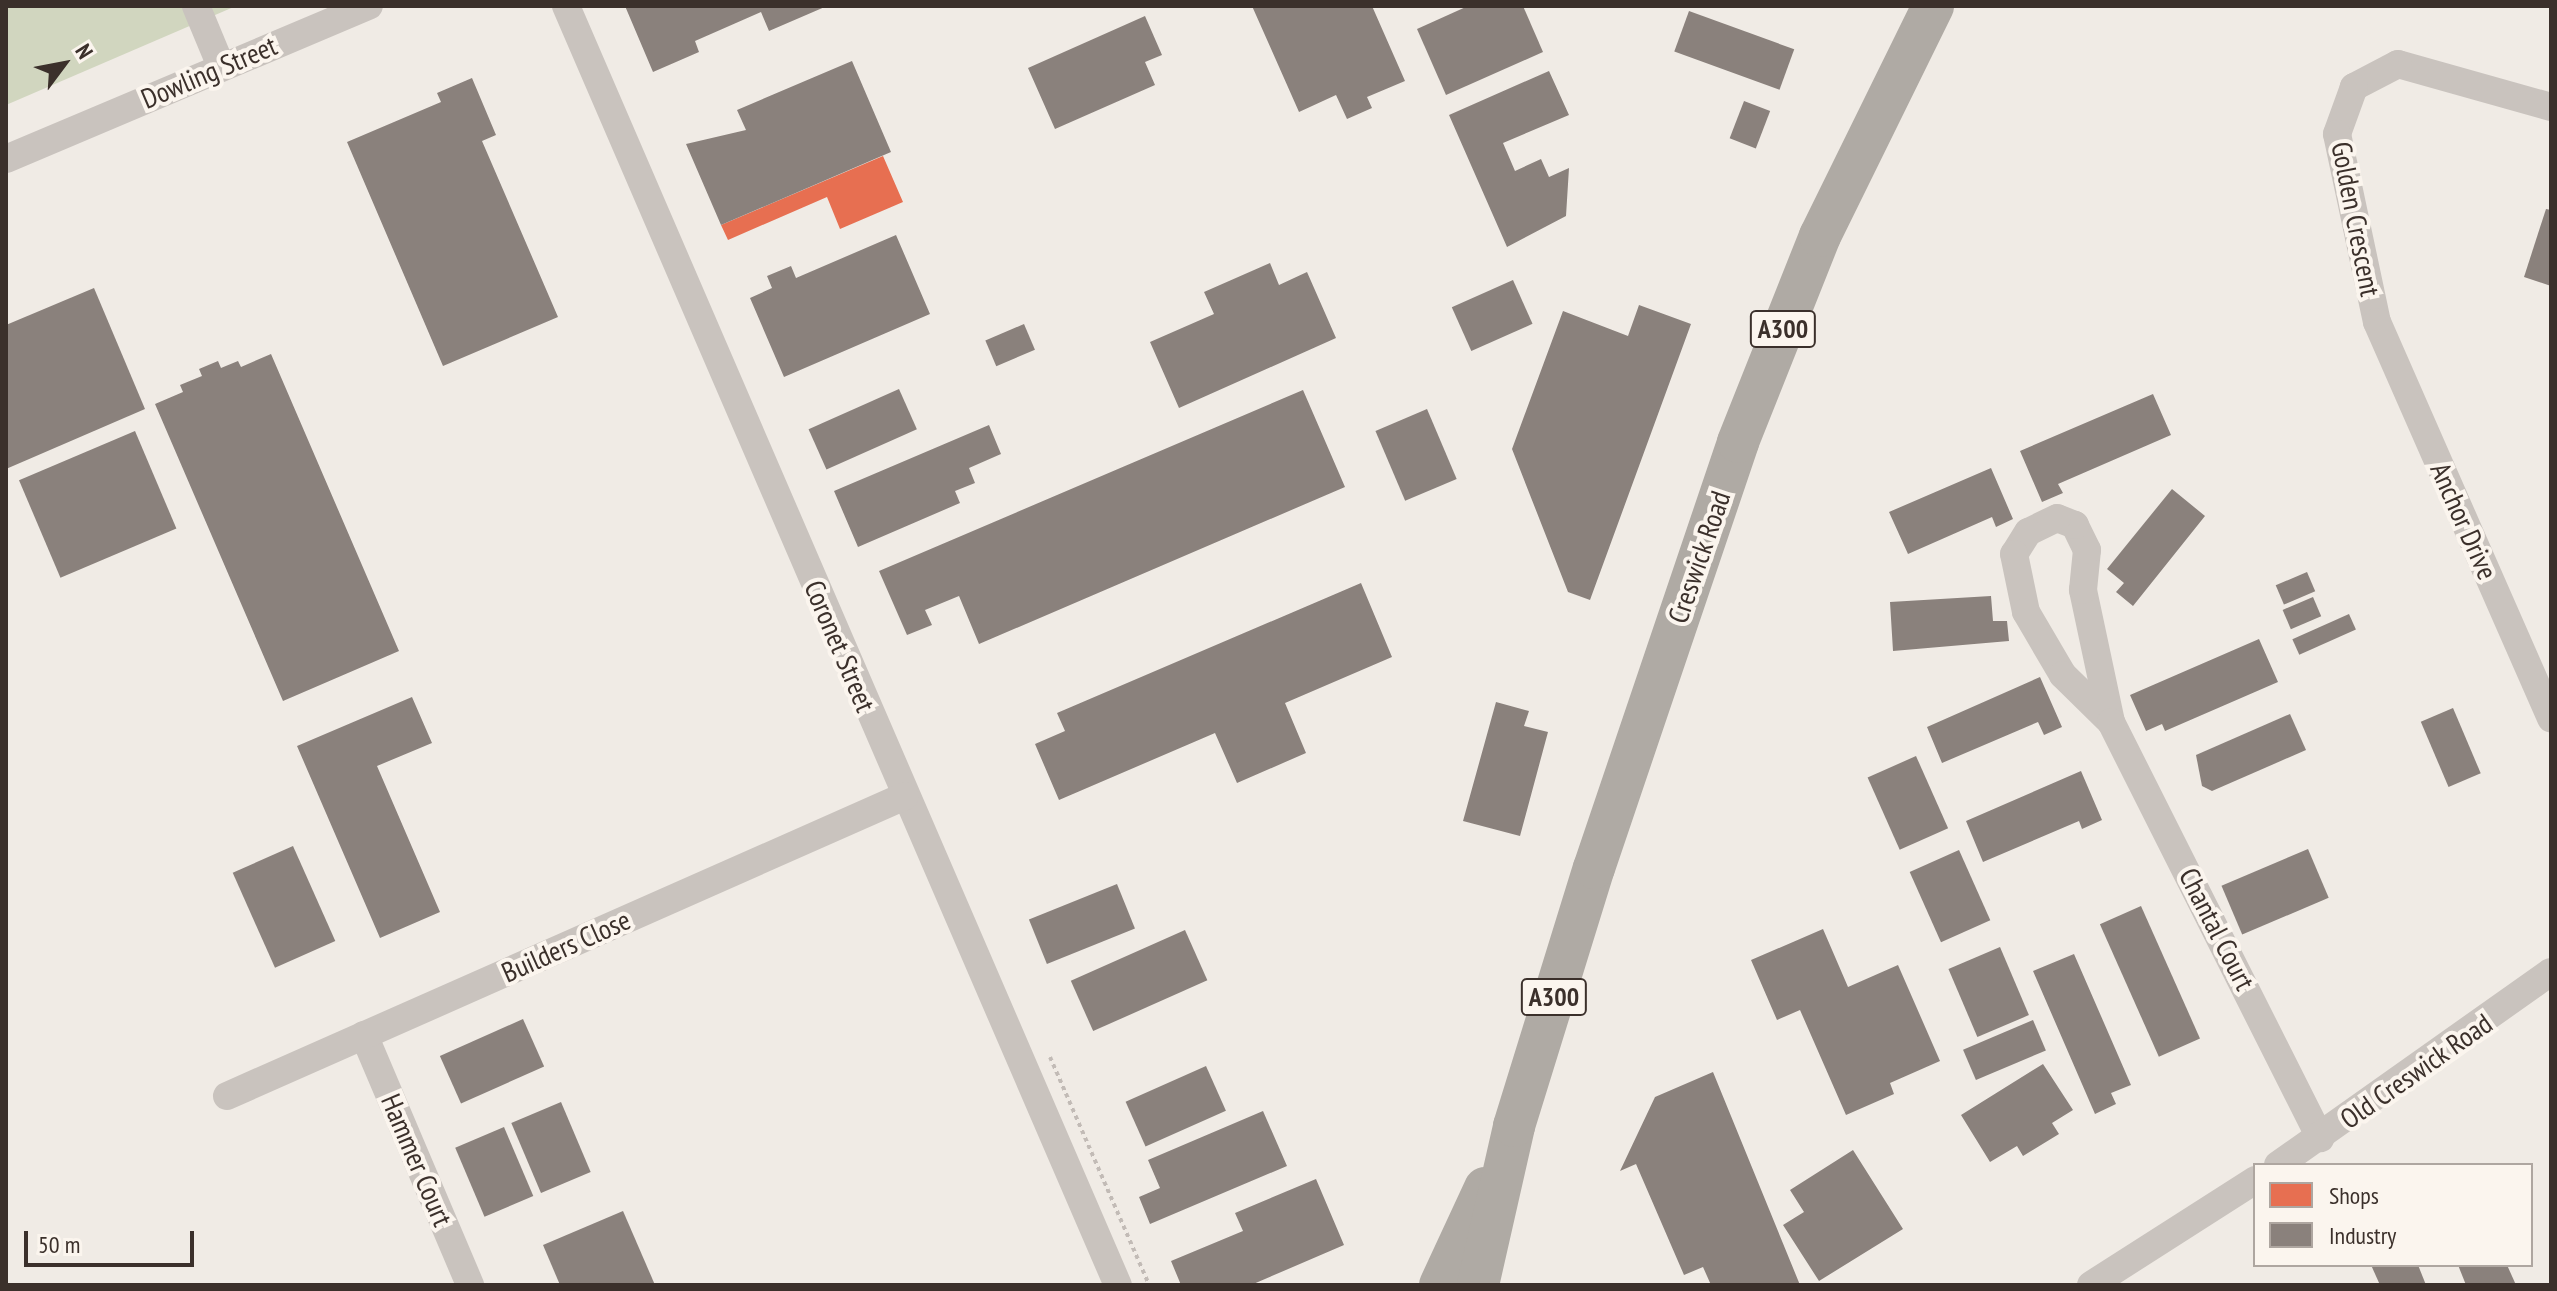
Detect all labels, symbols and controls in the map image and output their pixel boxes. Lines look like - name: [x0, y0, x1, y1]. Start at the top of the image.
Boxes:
- north arrow: [24, 24, 104, 104]
- street label: Dowling Street: [136, 28, 282, 116]
- text: N: [69, 39, 99, 64]
- street label: Golden Crescent: [2325, 139, 2387, 299]
- road number: A300: [1749, 307, 1817, 351]
- street label: Anchor Drive: [2423, 457, 2505, 585]
- street label: Creswick Road: [1661, 486, 1737, 628]
- street label: Coronet Street: [797, 575, 883, 717]
- street label: Chantal Court: [2172, 862, 2262, 996]
- street label: Builders Close: [497, 903, 635, 989]
- road number: A300: [1520, 975, 1588, 1019]
- street label: Old Creswick Road: [2333, 1006, 2499, 1136]
- street label: Hammer Court: [374, 1089, 460, 1231]
- legend: [2253, 1163, 2533, 1267]
- text: Shops: [2329, 1180, 2379, 1211]
- scale bar: [28, 1215, 198, 1265]
- text: Industry: [2329, 1220, 2396, 1251]
- text: 50 m: [38, 1229, 80, 1260]

